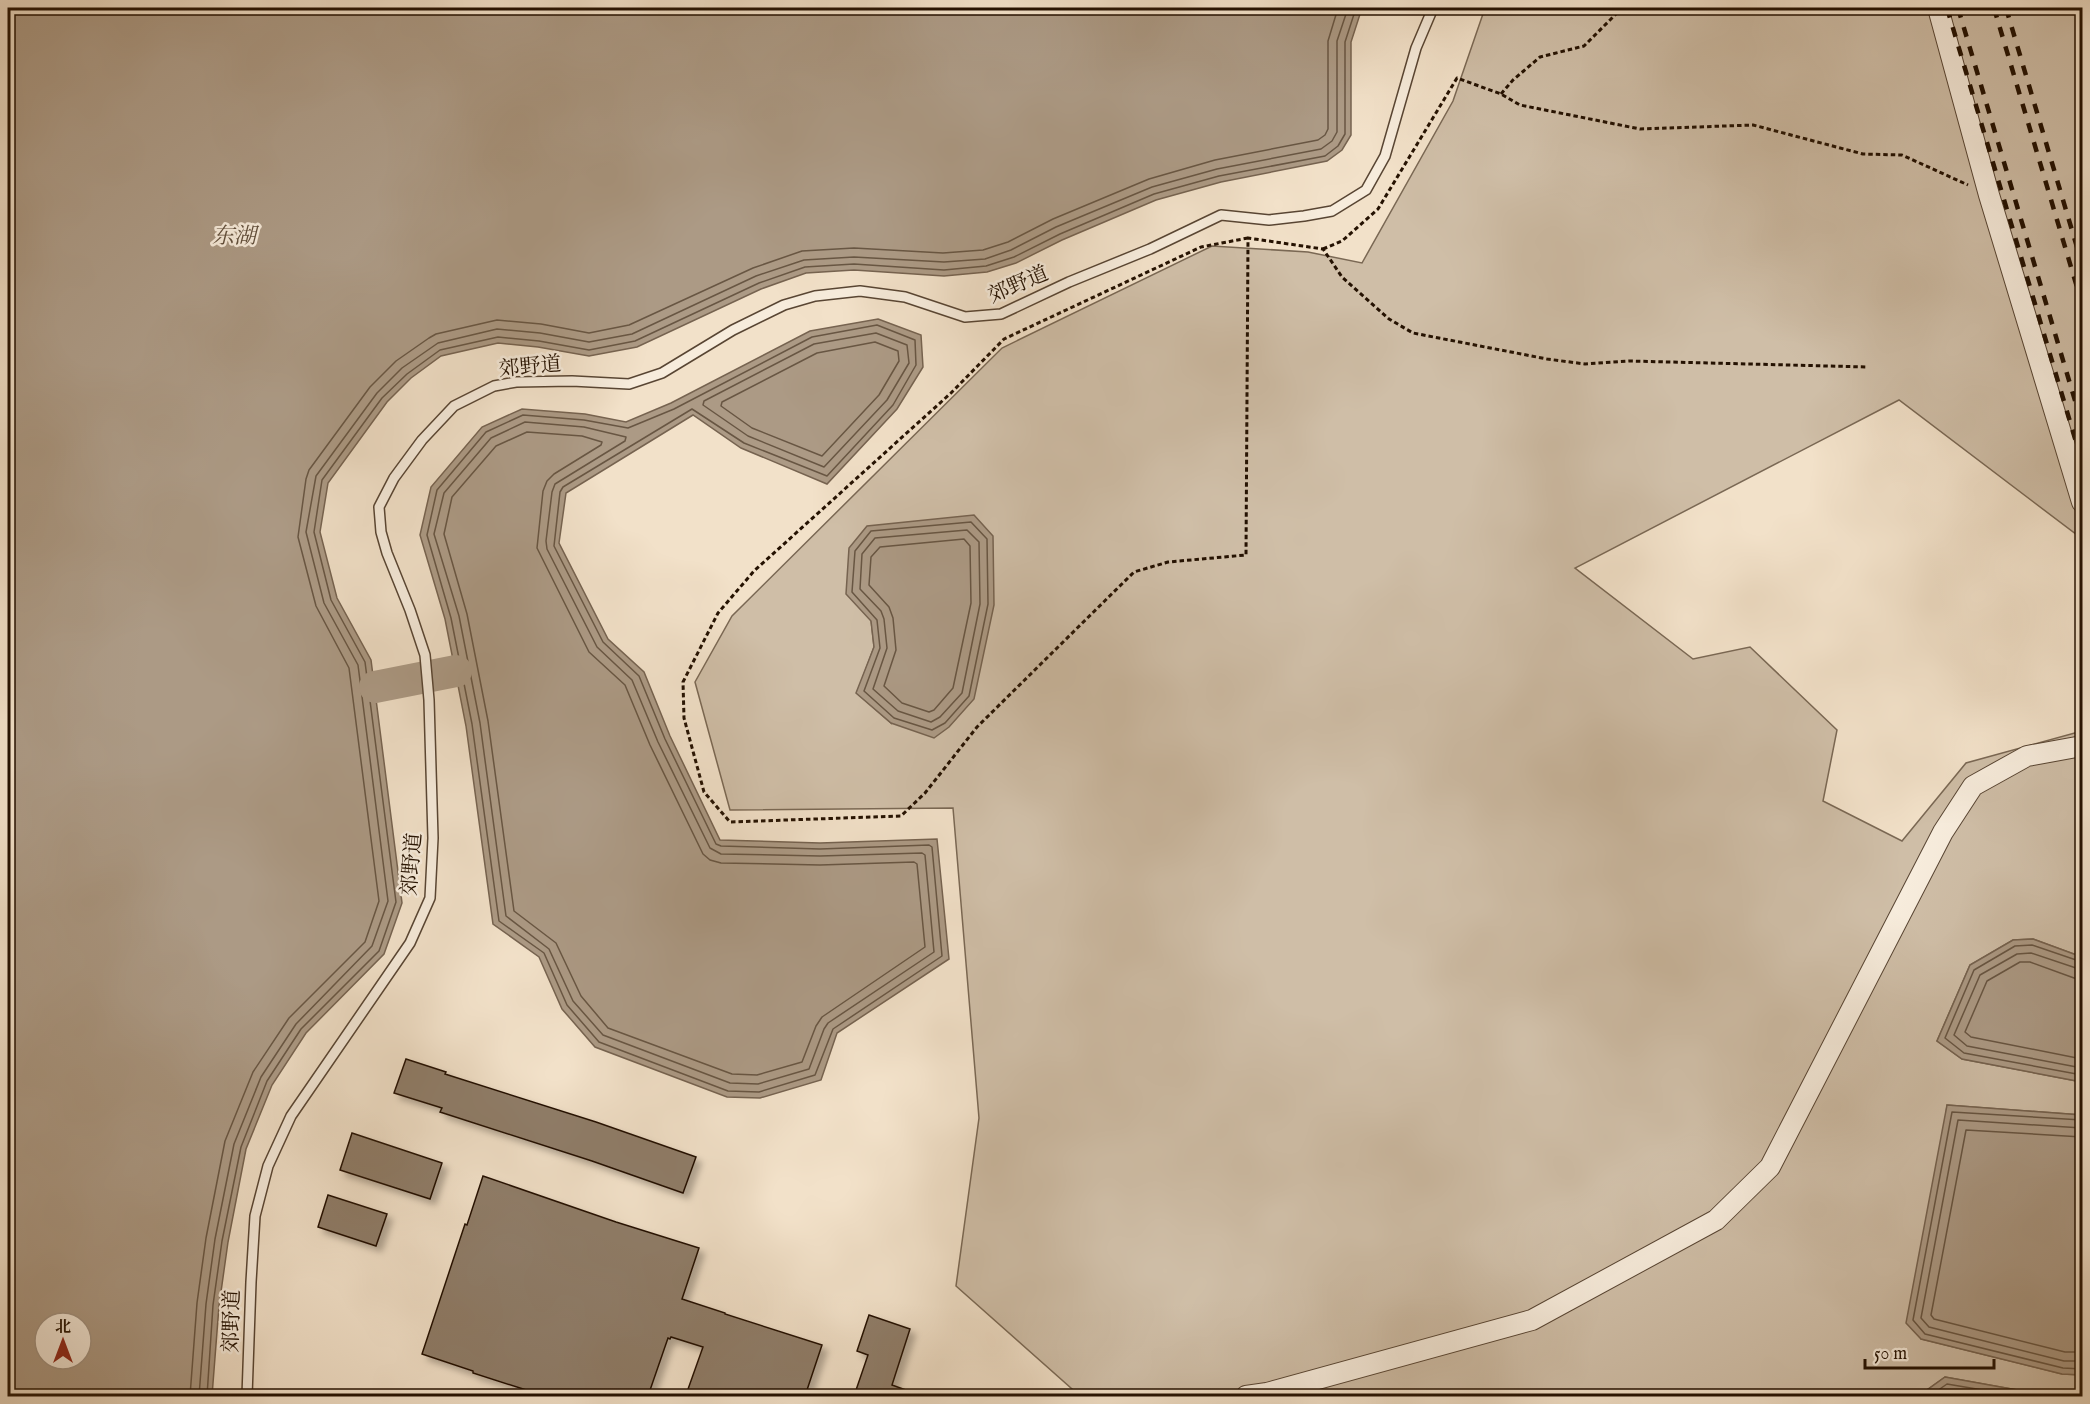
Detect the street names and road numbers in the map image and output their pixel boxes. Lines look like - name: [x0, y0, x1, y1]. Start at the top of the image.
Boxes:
- street label: 郊野道: [984, 261, 1053, 310]
- street label: 郊野道: [498, 351, 563, 384]
- street label: 郊野道: [396, 832, 429, 897]
- street label: 郊野道: [218, 1289, 247, 1353]

